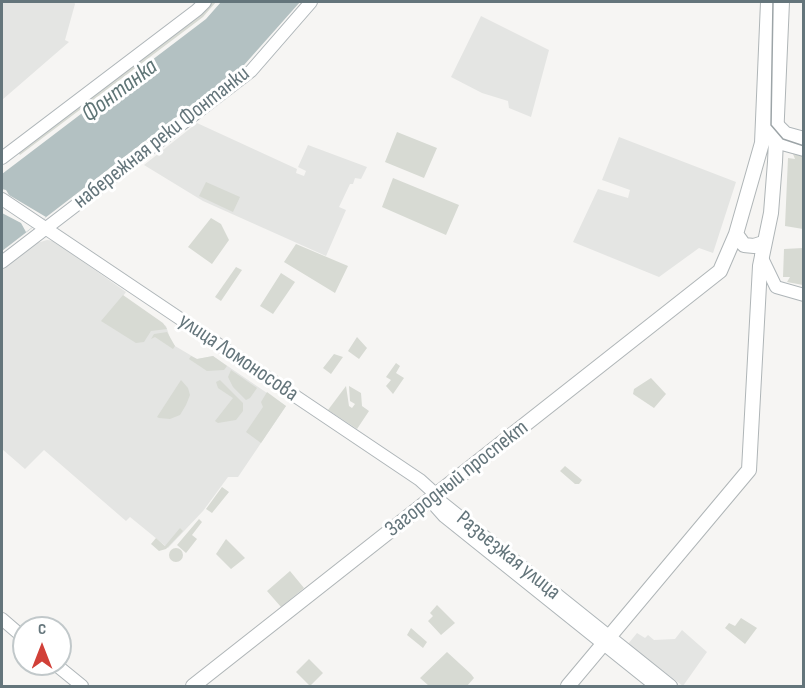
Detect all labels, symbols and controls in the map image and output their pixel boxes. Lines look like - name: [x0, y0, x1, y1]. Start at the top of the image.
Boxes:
- water label: Фонтанка: [76, 53, 164, 129]
- street label: набережная реки Фонтанки: [69, 61, 255, 215]
- street label: улица Ломоносова: [173, 308, 303, 408]
- street label: Загородный проспект: [380, 415, 534, 543]
- street label: Разъезжая улица: [451, 506, 565, 606]
- north arrow: [12, 616, 72, 676]
- text: С: [38, 620, 46, 639]

